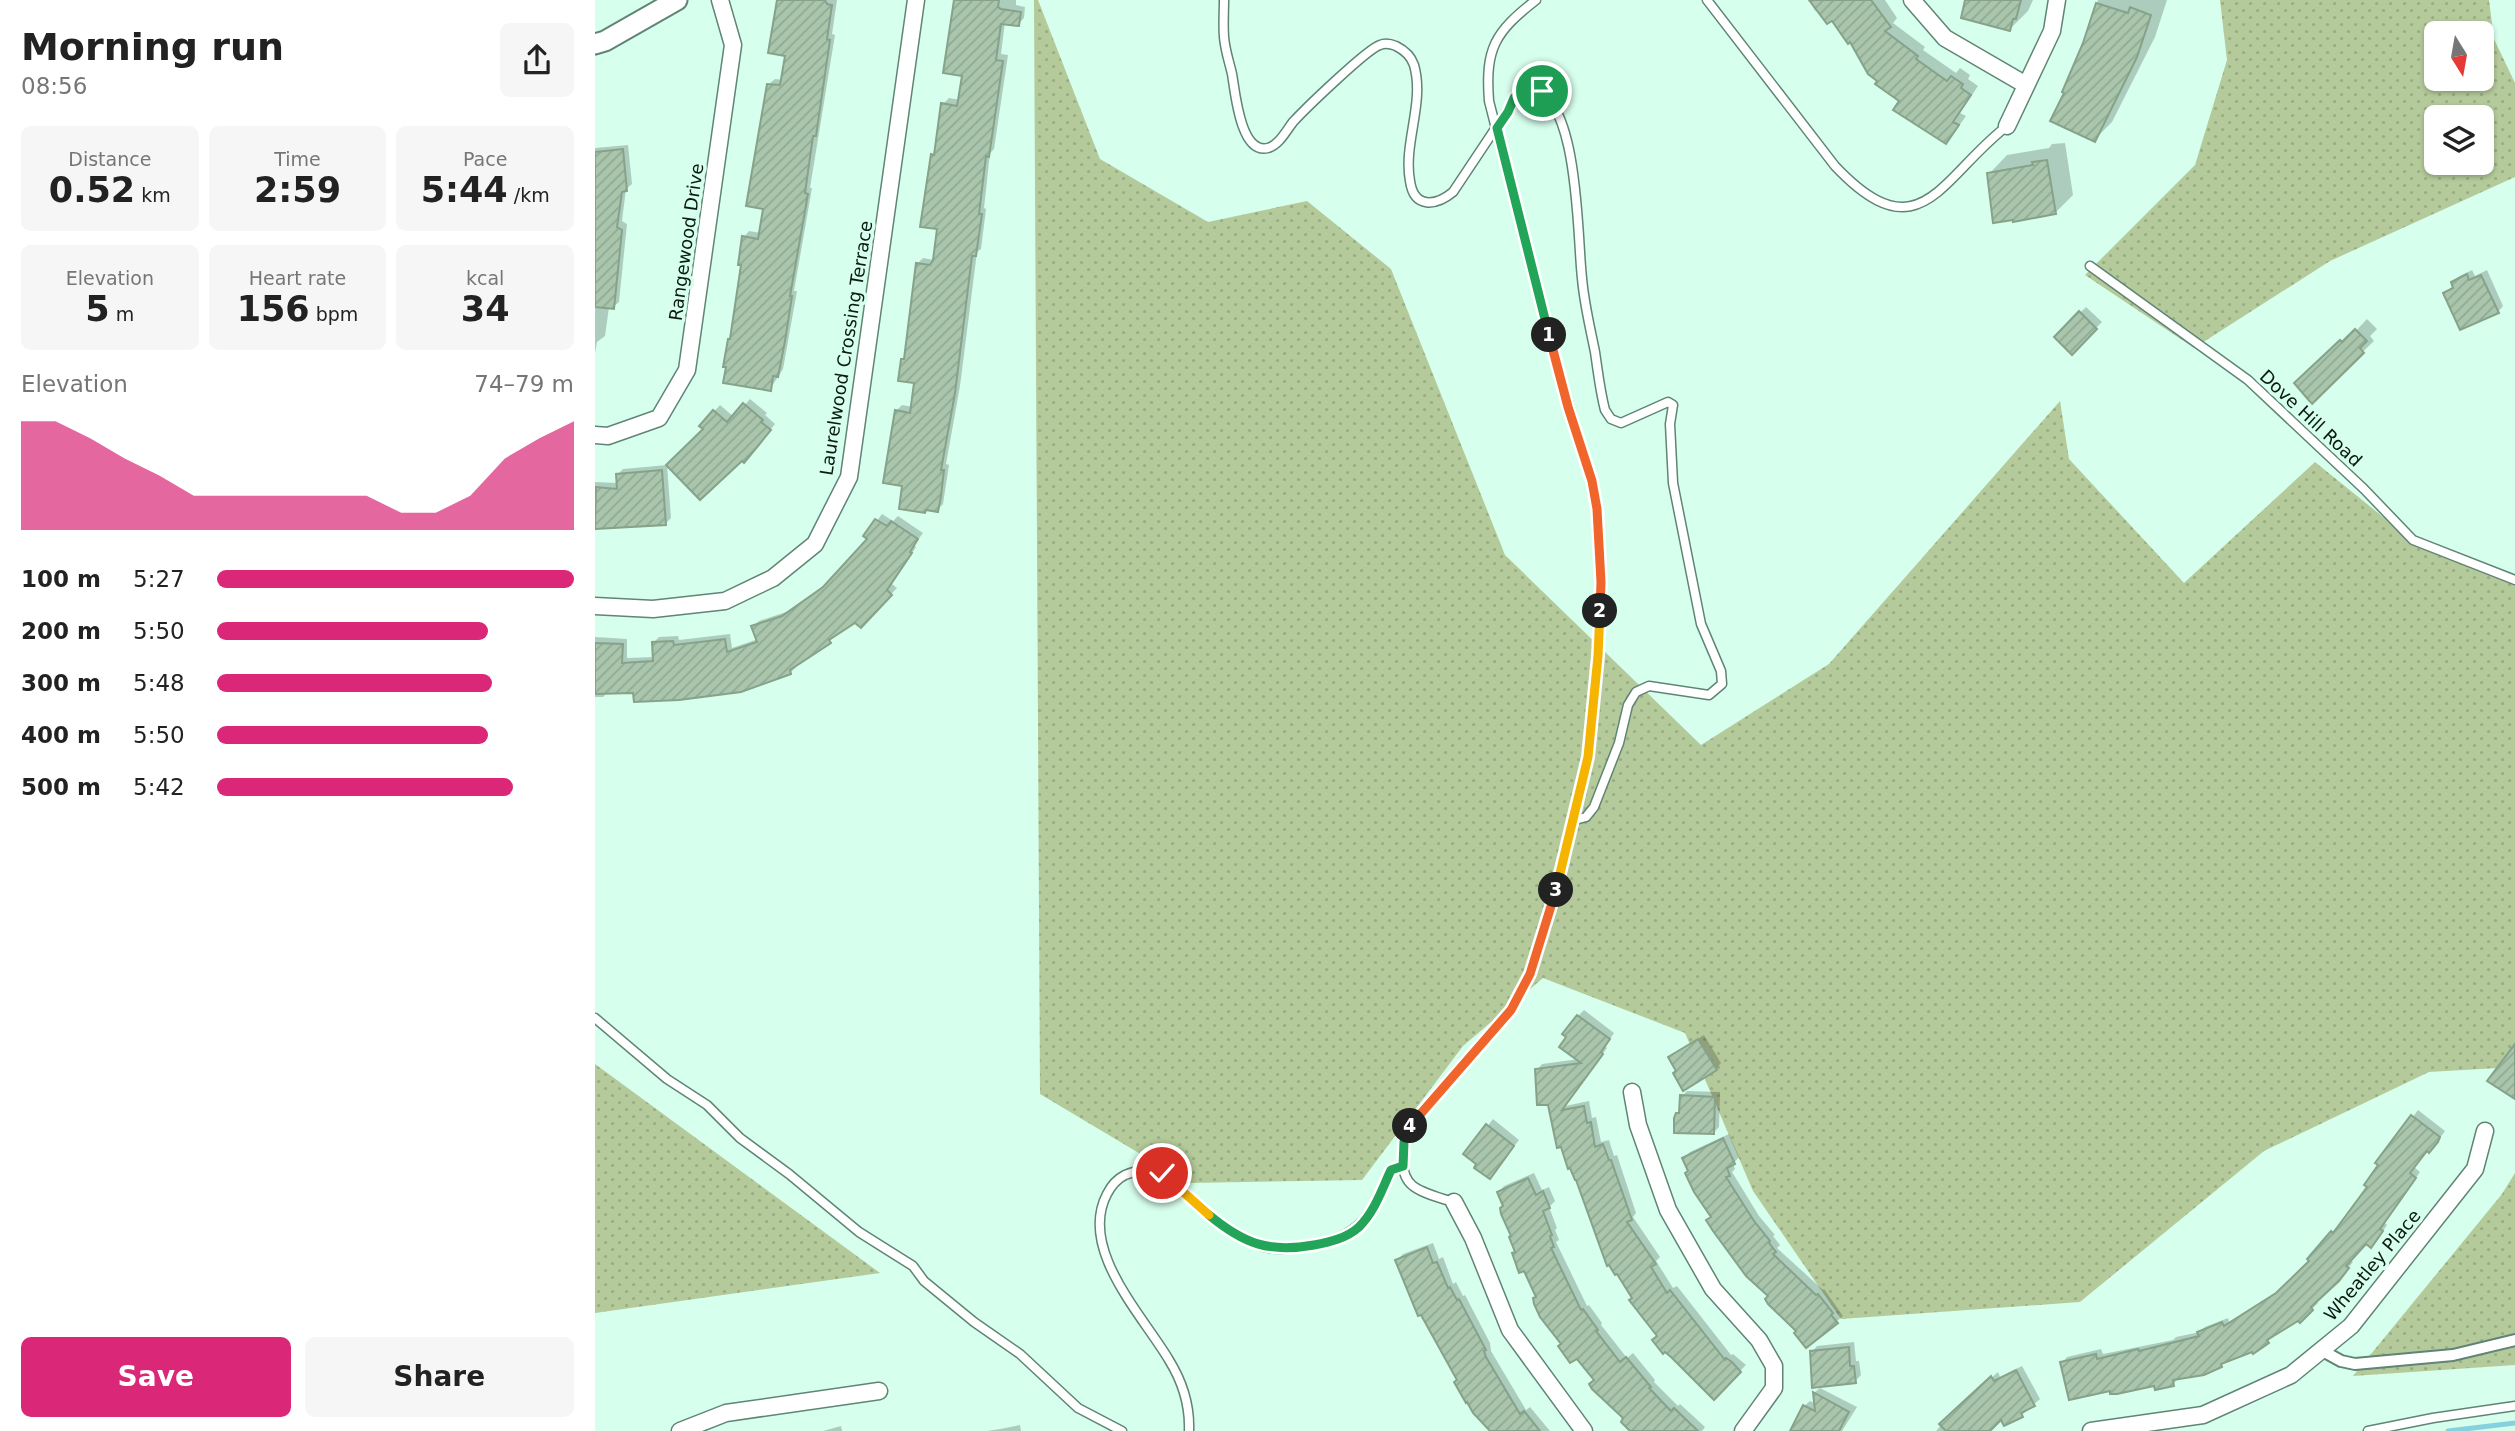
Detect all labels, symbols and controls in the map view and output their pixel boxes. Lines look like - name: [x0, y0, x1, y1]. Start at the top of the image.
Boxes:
- north arrow: [2424, 21, 2494, 91]
- map controls: [2424, 21, 2494, 175]
- button: share: [500, 23, 574, 97]
- text: Morning run: [21, 25, 284, 69]
- pin: [1512, 61, 1572, 121]
- icon: arrive: [1523, 72, 1561, 110]
- text: 08:56: [21, 73, 87, 99]
- button: layers: [2424, 105, 2494, 175]
- text: Distance: [68, 148, 151, 170]
- text: Time: [274, 148, 321, 170]
- text: Pace: [463, 148, 507, 170]
- street label: Rangewood Drive: [665, 162, 707, 322]
- text: 0.52: [49, 170, 135, 210]
- text: 2:59: [254, 170, 341, 210]
- text: 5:44: [421, 170, 508, 210]
- text: km: [135, 184, 171, 206]
- text: /km: [508, 184, 550, 206]
- street label: Laurelwood Crossing Terrace: [815, 219, 877, 477]
- text: Elevation: [66, 267, 154, 289]
- text: Heart rate: [249, 267, 346, 289]
- text: kcal: [466, 267, 504, 289]
- text: 5: [85, 289, 110, 329]
- text: 156: [237, 289, 310, 329]
- text: 34: [461, 289, 510, 329]
- text: m: [110, 303, 134, 325]
- text: bpm: [310, 303, 358, 325]
- pin: 1: [1531, 318, 1567, 352]
- text: 1: [1542, 323, 1555, 345]
- street label: Dove Hill Road: [2256, 365, 2366, 471]
- text: Elevation: [21, 371, 128, 397]
- text: 74–79 m: [474, 371, 574, 397]
- text: 100 m: [21, 566, 101, 592]
- text: 5:27: [133, 566, 185, 592]
- pin: 2: [1583, 594, 1618, 628]
- text: 2: [1593, 599, 1606, 621]
- text: 200 m: [21, 618, 101, 644]
- text: 5:50: [133, 618, 185, 644]
- text: 300 m: [21, 670, 101, 696]
- text: 5:48: [133, 670, 185, 696]
- text: 400 m: [21, 722, 101, 748]
- text: 5:50: [133, 722, 185, 748]
- text: 500 m: [21, 774, 101, 800]
- text: 5:42: [133, 774, 185, 800]
- pin: 3: [1539, 872, 1573, 908]
- text: 3: [1549, 878, 1562, 900]
- pin: 4: [1393, 1108, 1427, 1144]
- text: 4: [1403, 1114, 1416, 1136]
- pin: [1132, 1143, 1192, 1203]
- icon: check: [1143, 1154, 1181, 1192]
- street label: Wheatley Place: [2319, 1205, 2425, 1325]
- button: Save: [21, 1337, 291, 1417]
- button: Share: [305, 1337, 574, 1417]

